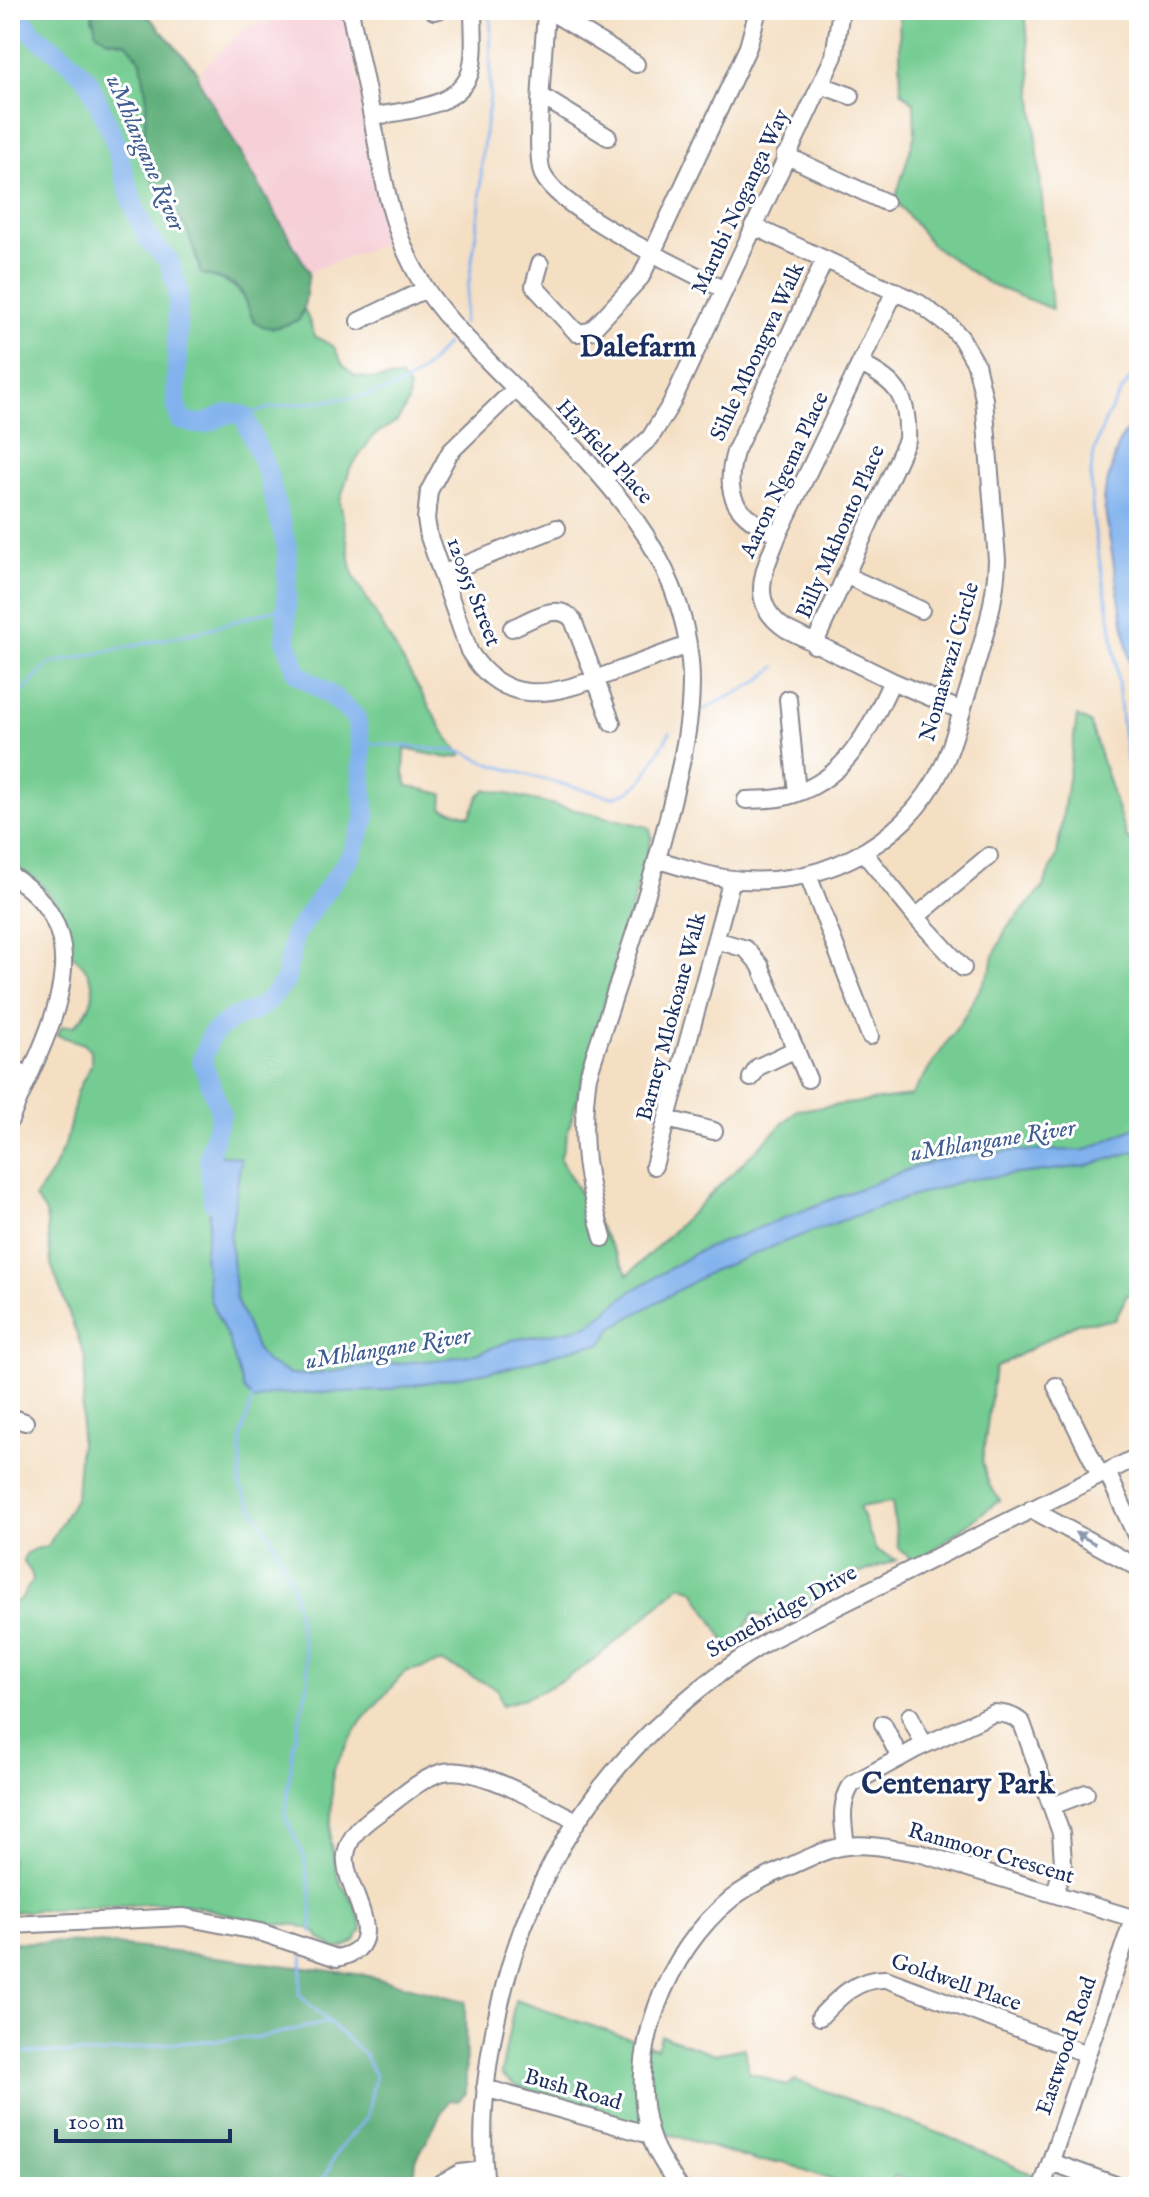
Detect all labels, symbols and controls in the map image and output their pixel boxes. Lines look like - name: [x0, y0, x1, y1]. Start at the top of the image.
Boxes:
- water label: uMhlangane River: [98, 70, 193, 237]
- street label: Marubi Noganga Way: [686, 105, 796, 299]
- street label: Sihle Mbongwa Walk: [704, 258, 812, 446]
- district label: Dalefarm: [580, 329, 696, 367]
- street label: Aaron Ngema Place: [734, 387, 836, 564]
- street label: Hayfield Place: [549, 394, 659, 510]
- street label: Billy Mkhonto Place: [790, 441, 892, 623]
- street label: 120955 Street: [439, 534, 507, 651]
- street label: Nomaswazi Circle: [914, 579, 986, 745]
- street label: Barney Mlokoane Walk: [631, 910, 713, 1124]
- water label: uMhlangane River: [908, 1112, 1080, 1169]
- water label: uMhlangane River: [303, 1320, 475, 1377]
- one-way arrow: [1074, 1532, 1096, 1546]
- street label: Stonebridge Drive: [702, 1559, 862, 1665]
- district label: Centenary Park: [861, 1766, 1056, 1804]
- street label: Ranmoor Crescent: [905, 1817, 1078, 1891]
- street label: Goldwell Place: [887, 1948, 1025, 2018]
- street label: Eastwood Road: [1030, 1973, 1104, 2119]
- street label: Bush Road: [521, 2063, 625, 2117]
- scale bar: [56, 2093, 230, 2143]
- text: 100 m: [68, 2107, 124, 2138]

